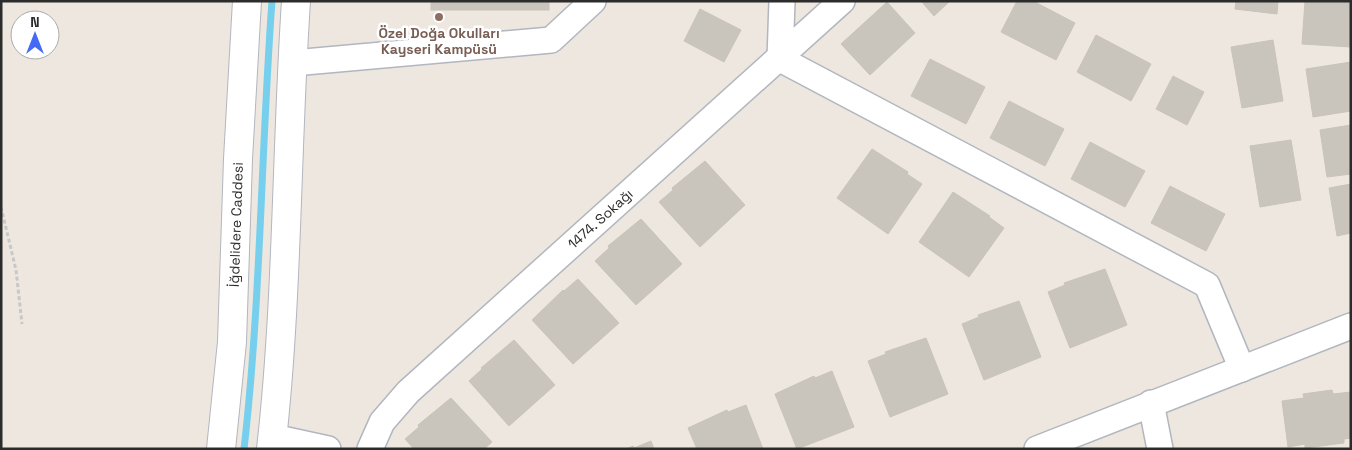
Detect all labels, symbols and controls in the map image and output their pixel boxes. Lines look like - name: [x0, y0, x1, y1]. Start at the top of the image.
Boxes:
- north arrow: [10, 10, 60, 60]
- marker: Özel Doğa Okulları Kayseri Kampüsü: [433, 11, 445, 23]
- text: N: [30, 13, 40, 31]
- place label: Özel Doğa Okulları Kayseri Kampüsü: [378, 24, 500, 58]
- street label: İğdelidere Caddesi: [225, 162, 247, 287]
- street label: 1474. Sokağı: [564, 185, 637, 253]

